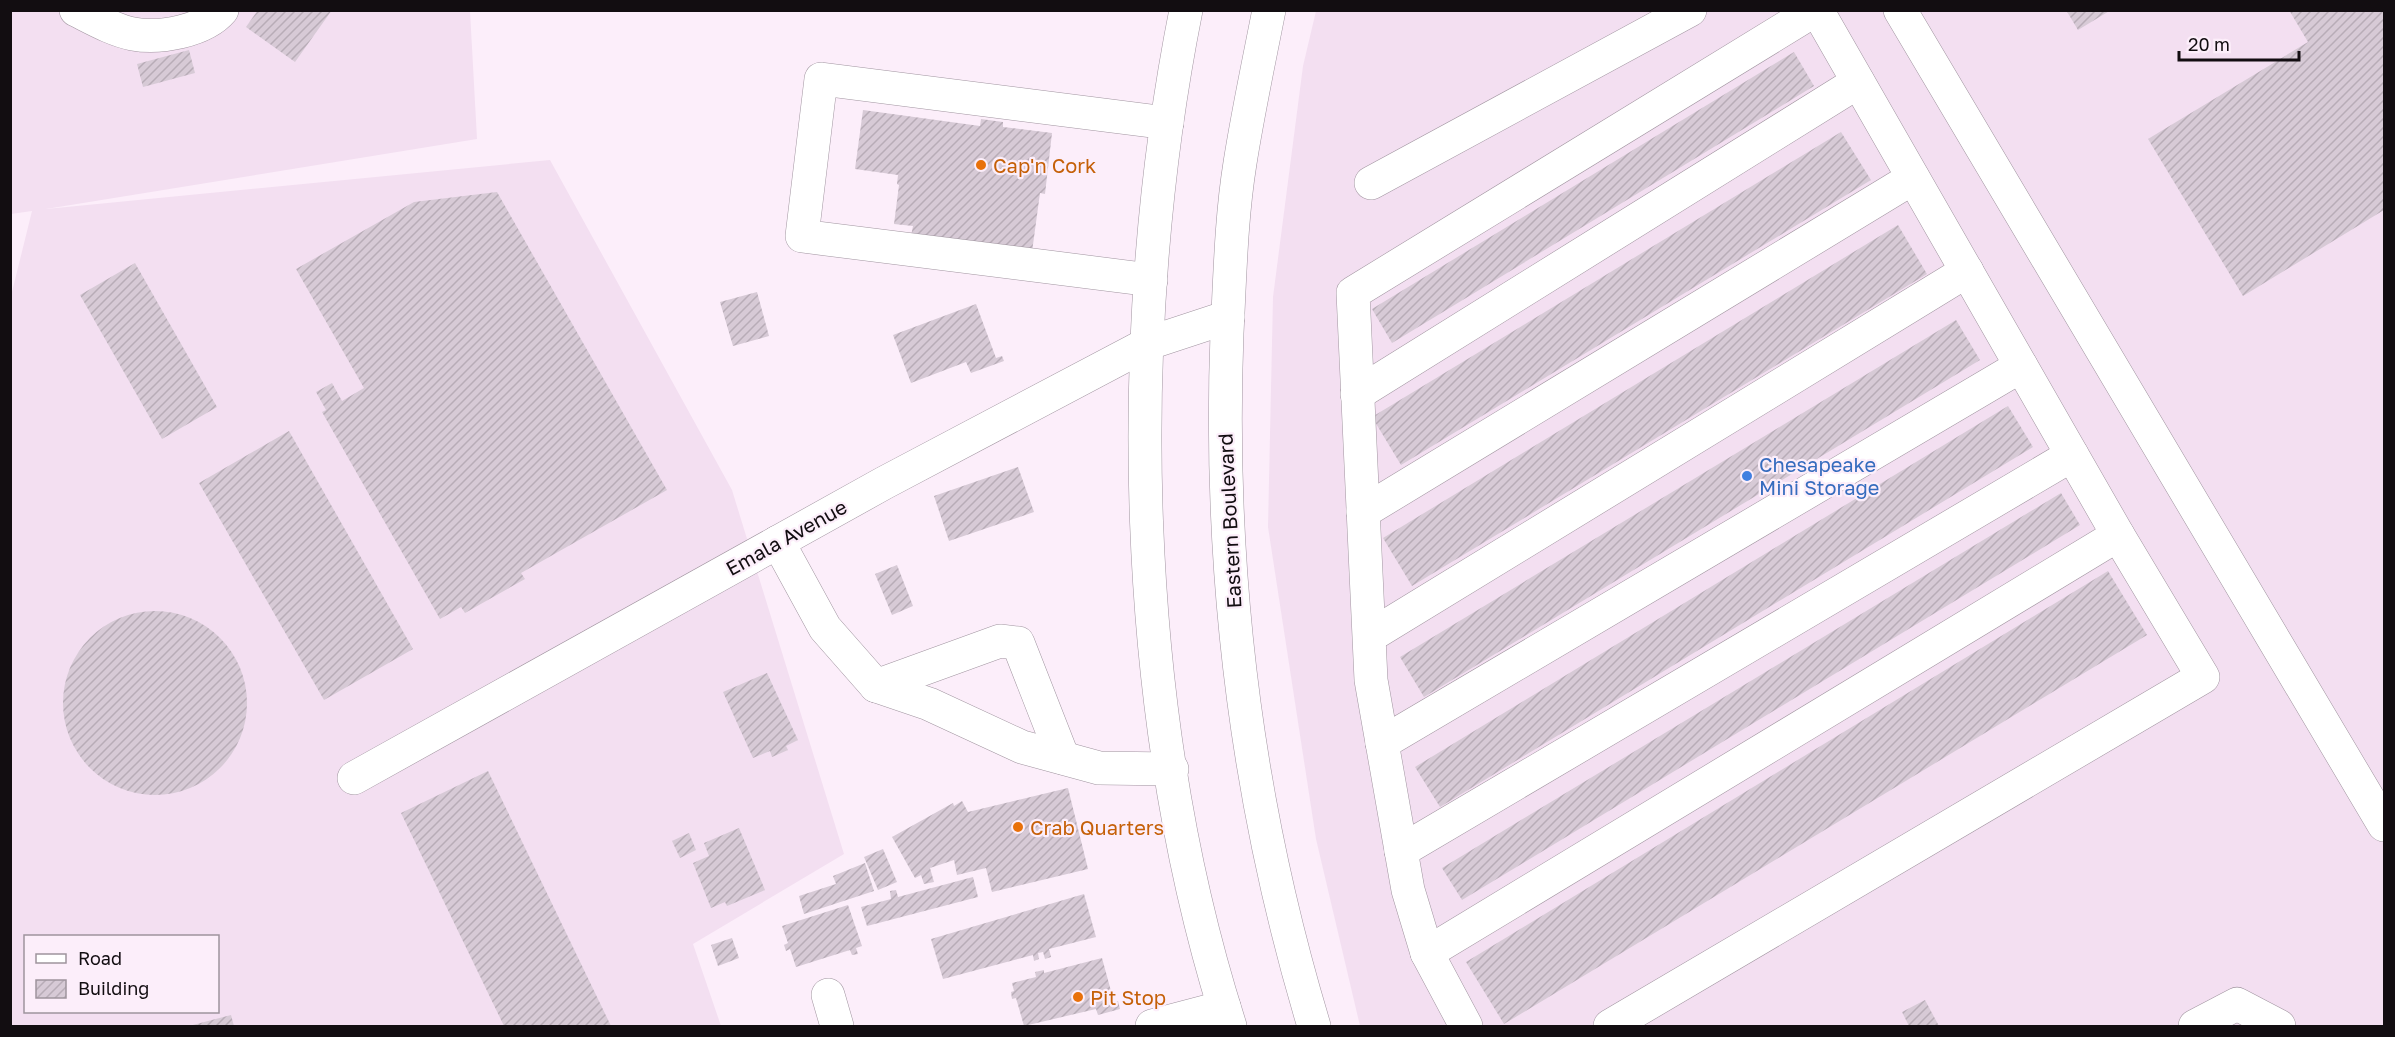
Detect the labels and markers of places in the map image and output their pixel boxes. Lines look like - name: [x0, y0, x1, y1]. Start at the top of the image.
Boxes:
- place label: Cap'n Cork: [993, 153, 1096, 177]
- marker: Cap'n Cork: [974, 158, 988, 172]
- place label: Chesapeake Mini Storage: [1759, 452, 1879, 499]
- marker: Chesapeake Mini Storage: [1740, 469, 1754, 483]
- place label: Crab Quarters: [1030, 815, 1164, 839]
- marker: Crab Quarters: [1011, 820, 1025, 834]
- place label: Pit Stop: [1090, 985, 1166, 1009]
- marker: Pit Stop: [1071, 990, 1085, 1004]

